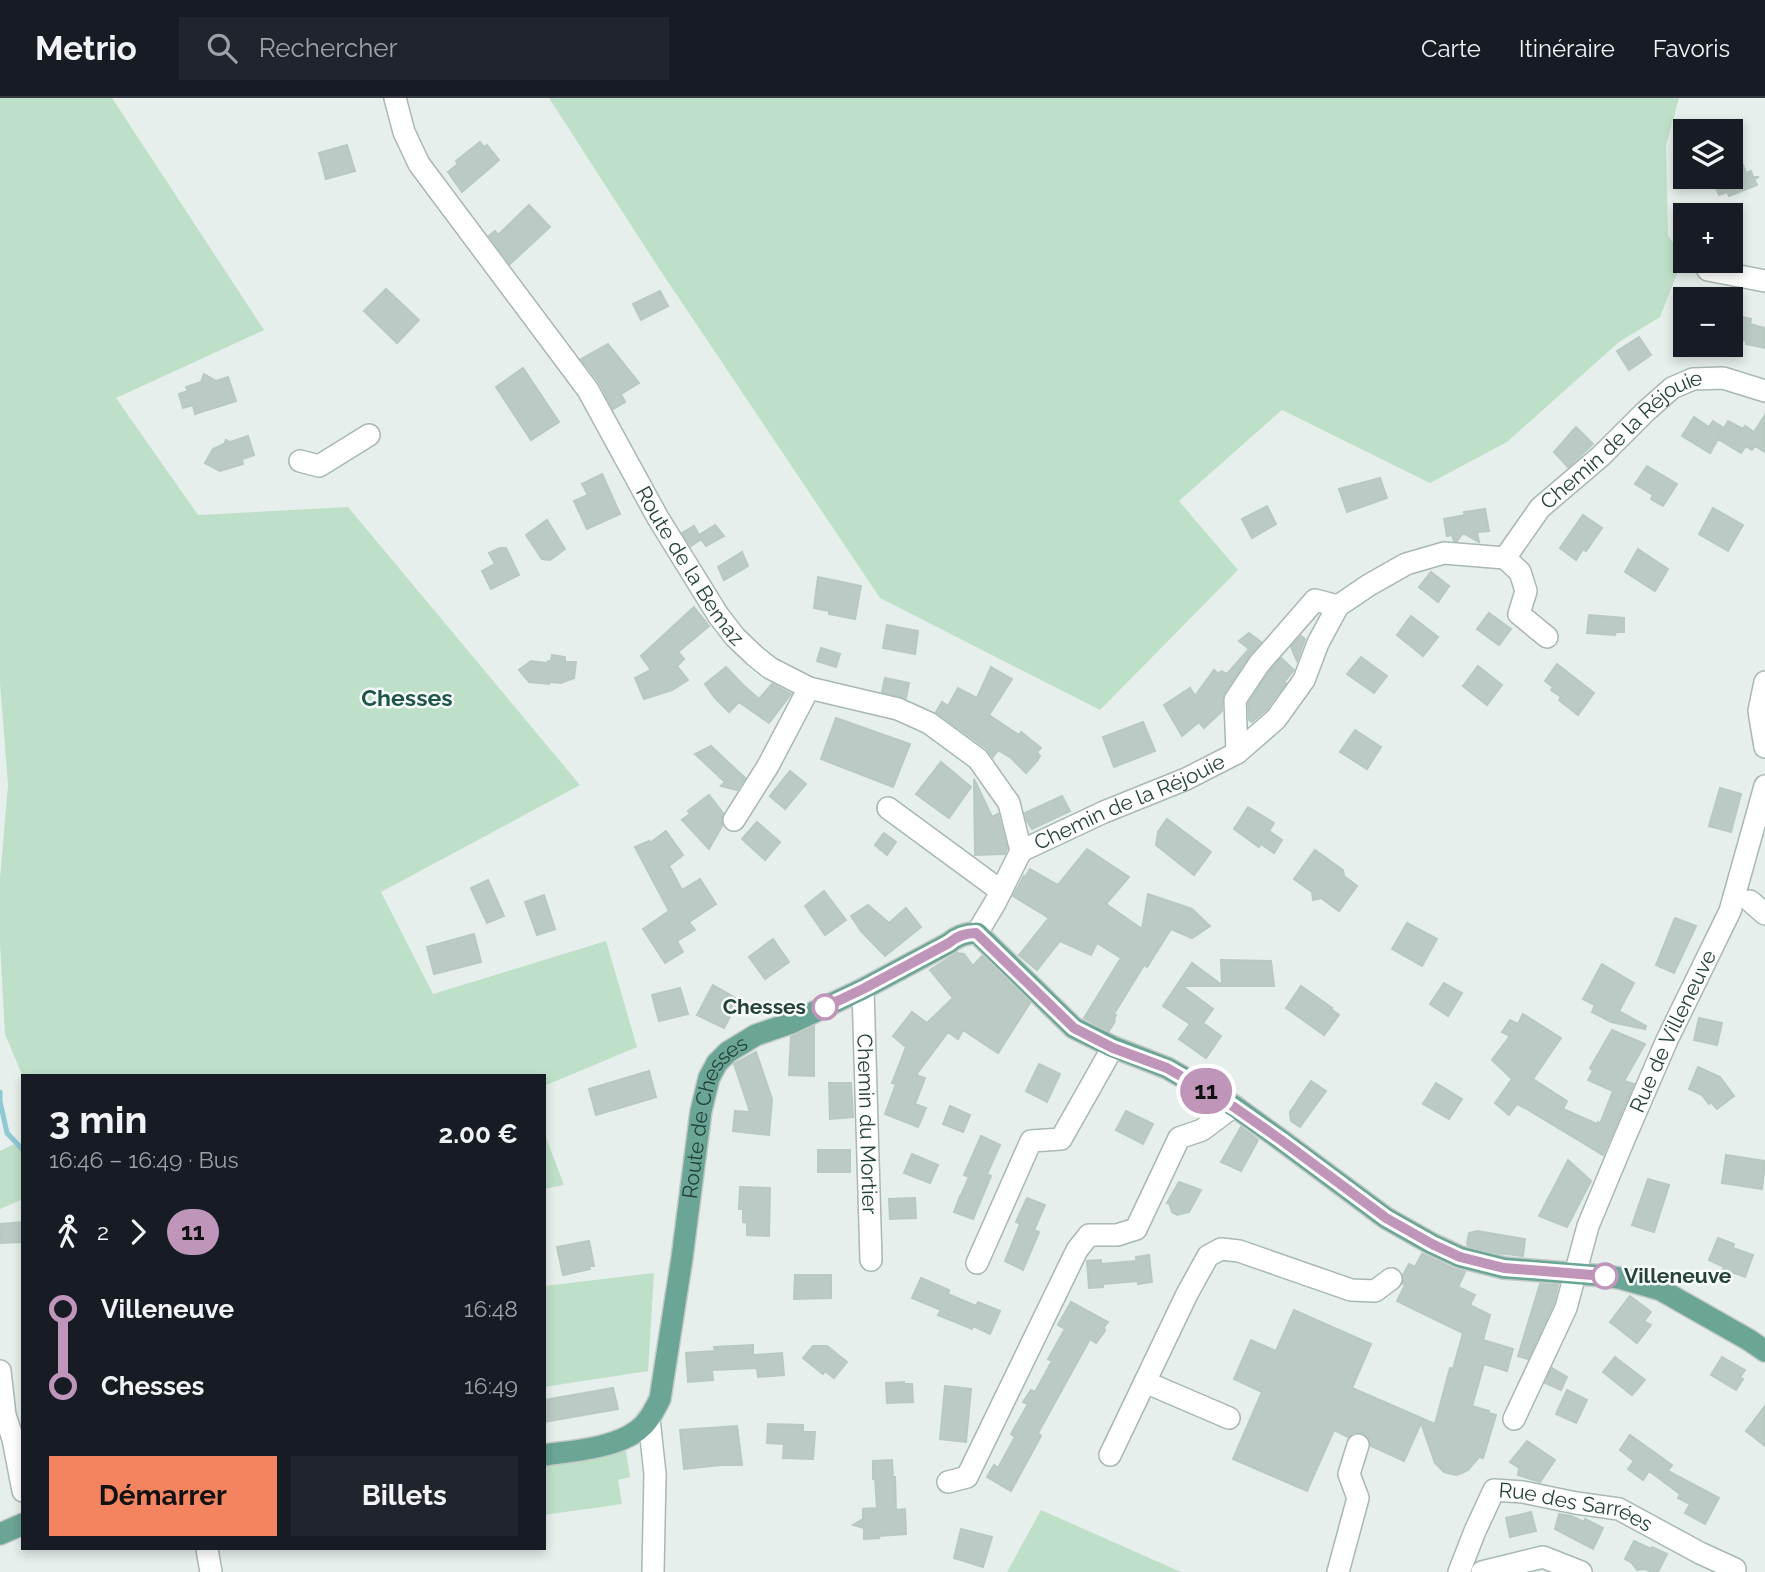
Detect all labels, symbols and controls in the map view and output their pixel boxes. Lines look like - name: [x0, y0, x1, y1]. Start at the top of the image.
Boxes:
- search box: [179, 17, 669, 80]
- text: Metrio: [35, 29, 137, 68]
- icon: search: [203, 29, 241, 67]
- text: Rechercher: [259, 33, 398, 63]
- text: Carte: [1421, 34, 1481, 63]
- text: Itinéraire: [1519, 34, 1615, 63]
- text: Favoris: [1653, 34, 1730, 63]
- map controls: [1673, 119, 1743, 357]
- button: layers: [1673, 119, 1743, 189]
- button: +: [1673, 203, 1743, 273]
- button: −: [1673, 287, 1743, 357]
- street label: Chemin de la Réjouie: [1535, 366, 1703, 514]
- street label: Route de la Bemaz: [631, 482, 749, 651]
- district label: Chesses: [361, 684, 453, 711]
- street label: Chemin de la Réjouie: [1030, 748, 1229, 855]
- street label: Rue de Villeneuve: [1624, 946, 1721, 1116]
- place label: Chesses: [723, 994, 806, 1019]
- marker: Chesses: [812, 994, 838, 1020]
- street label: Route de Chesses: [677, 1030, 752, 1200]
- street label: Chemin du Mortier: [852, 1033, 883, 1215]
- line badge: 11: [1174, 1068, 1238, 1114]
- text: 11: [1194, 1076, 1218, 1105]
- text: 3 min: [49, 1097, 147, 1142]
- text: 2.00 €: [439, 1119, 518, 1149]
- text: 16:46 – 16:49 · Bus: [49, 1146, 239, 1173]
- icon: walk: [49, 1213, 87, 1251]
- icon: forward: [119, 1213, 157, 1251]
- text: 11: [181, 1217, 205, 1246]
- text: 2: [97, 1218, 109, 1245]
- marker: Villeneuve: [1592, 1263, 1618, 1289]
- place label: Villeneuve: [1624, 1263, 1732, 1288]
- text: Villeneuve: [101, 1294, 234, 1324]
- text: 16:48: [464, 1295, 518, 1322]
- text: Chesses: [101, 1371, 204, 1401]
- text: 16:49: [464, 1372, 518, 1399]
- button: Démarrer: [49, 1456, 277, 1536]
- button: Billets: [291, 1456, 518, 1536]
- street label: Rue des Sarrées: [1498, 1477, 1657, 1537]

